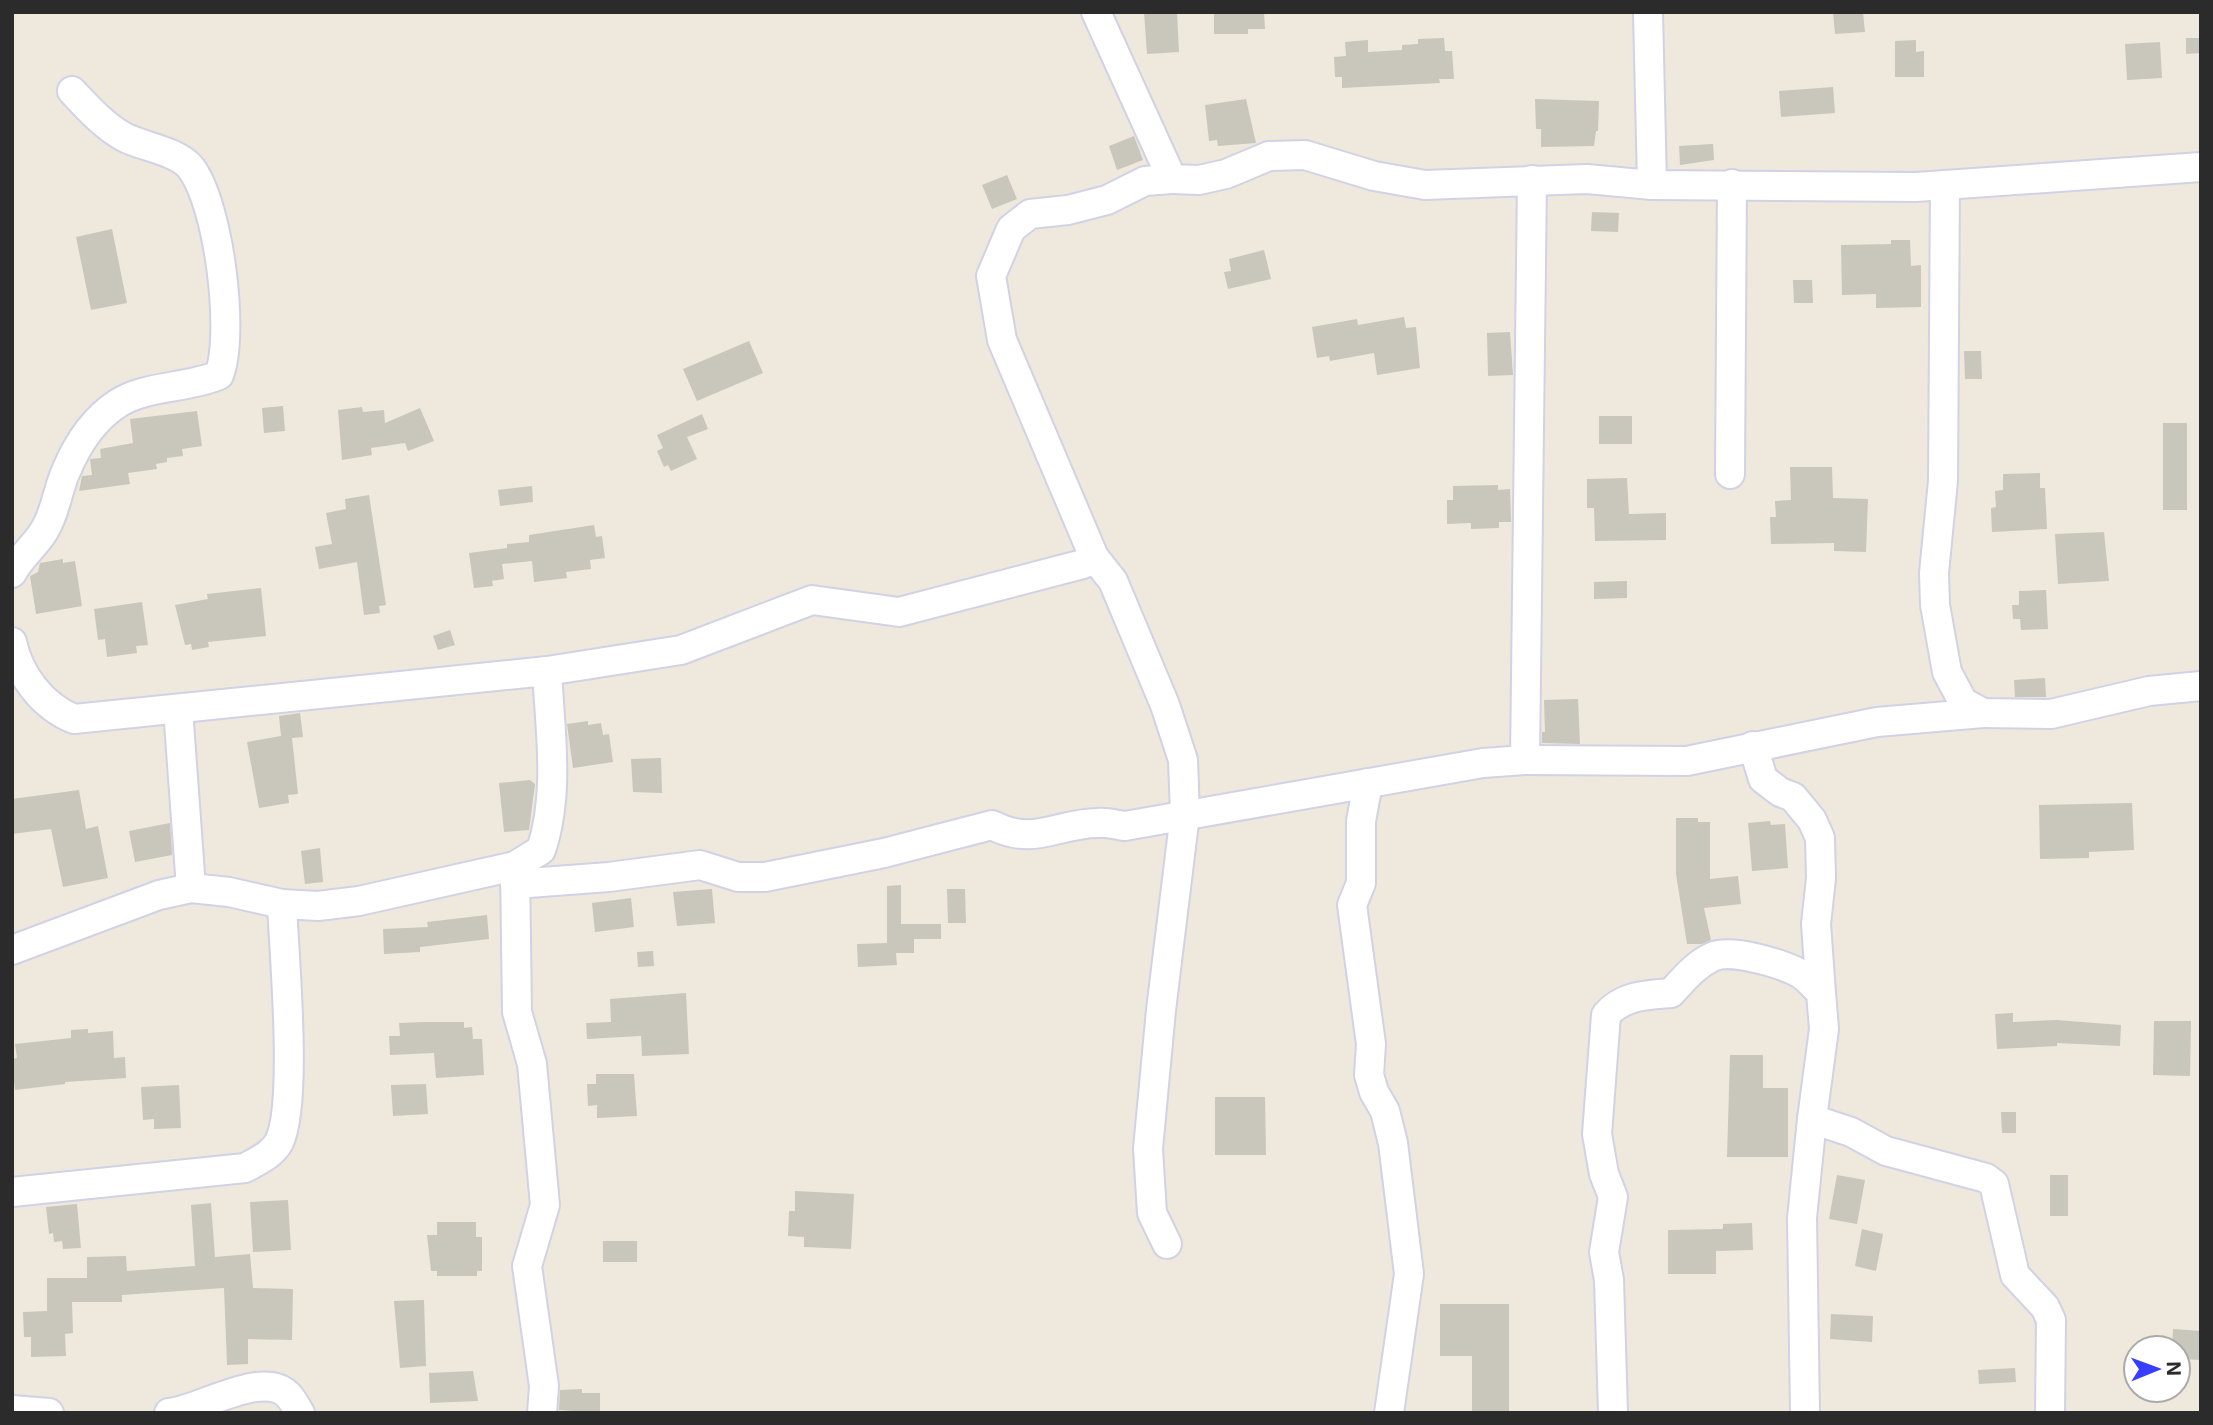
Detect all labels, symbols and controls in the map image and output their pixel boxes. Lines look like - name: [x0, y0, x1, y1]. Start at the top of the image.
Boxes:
- north arrow: [2122, 1334, 2192, 1404]
- text: N: [2162, 1361, 2185, 1376]

